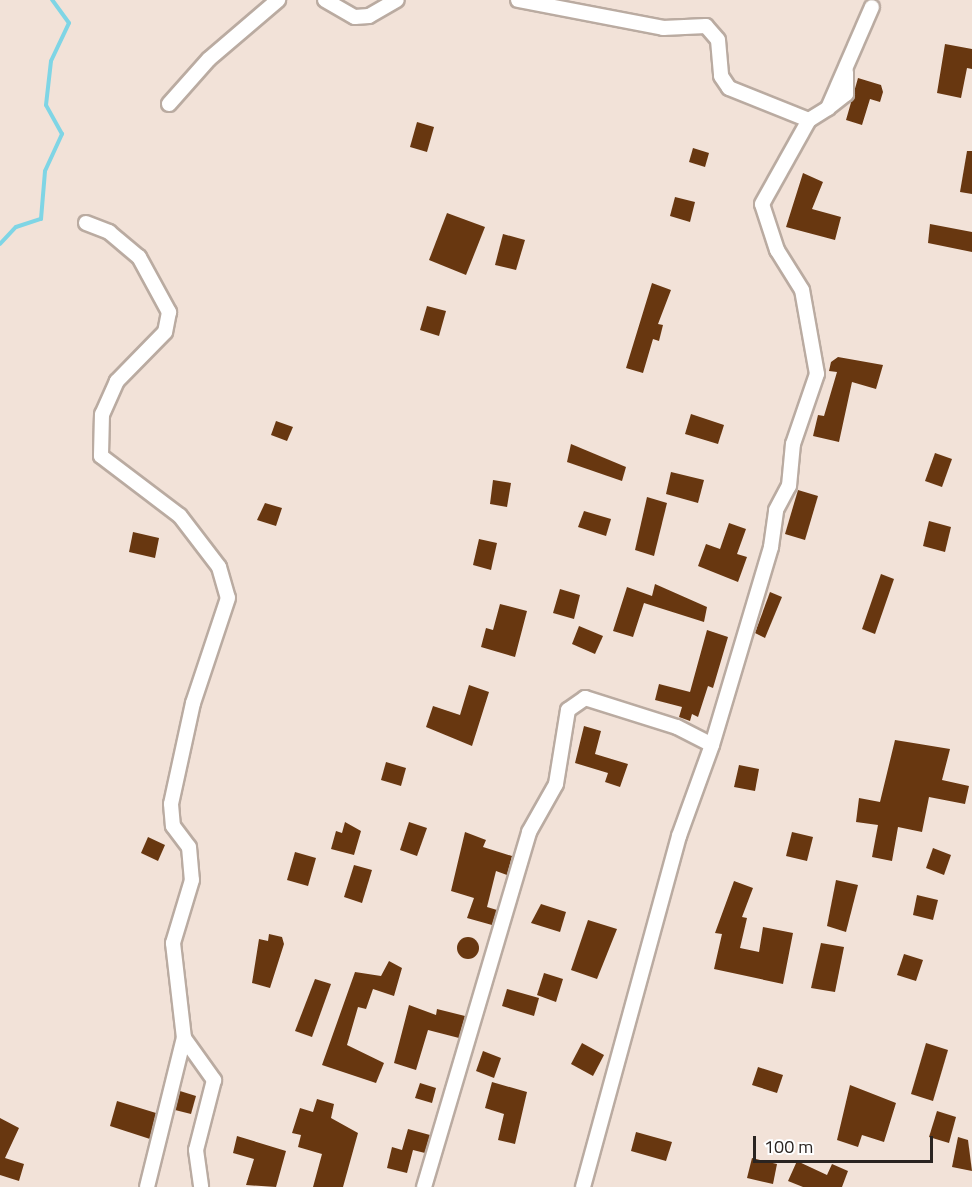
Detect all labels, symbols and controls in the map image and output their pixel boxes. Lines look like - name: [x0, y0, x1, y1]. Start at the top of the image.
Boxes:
- scale bar: [756, 1124, 936, 1162]
- text: 100 m: [764, 1133, 813, 1160]

